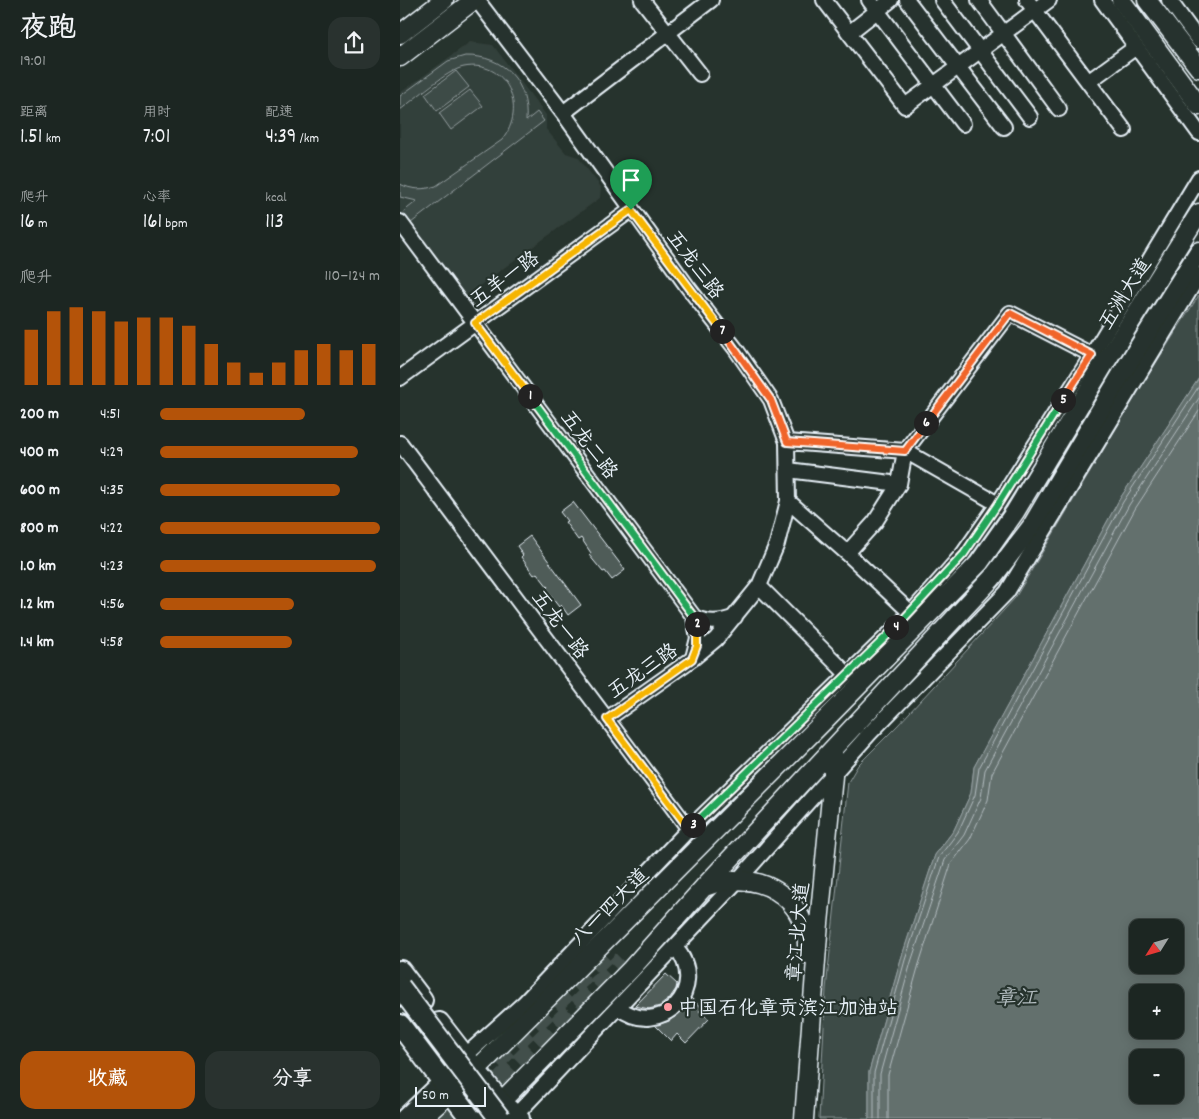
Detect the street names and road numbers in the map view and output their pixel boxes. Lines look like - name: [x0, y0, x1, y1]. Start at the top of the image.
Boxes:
- street label: 五龙三路: [658, 225, 729, 307]
- street label: 五羊一路: [465, 245, 547, 315]
- street label: 五洲大道: [1093, 253, 1160, 336]
- street label: 五龙二路: [552, 405, 623, 487]
- street label: 五龙一路: [523, 585, 594, 667]
- street label: 五龙三路: [603, 637, 685, 707]
- street label: 八一四大道: [566, 863, 656, 953]
- street label: 章江北大道: [782, 881, 818, 983]

